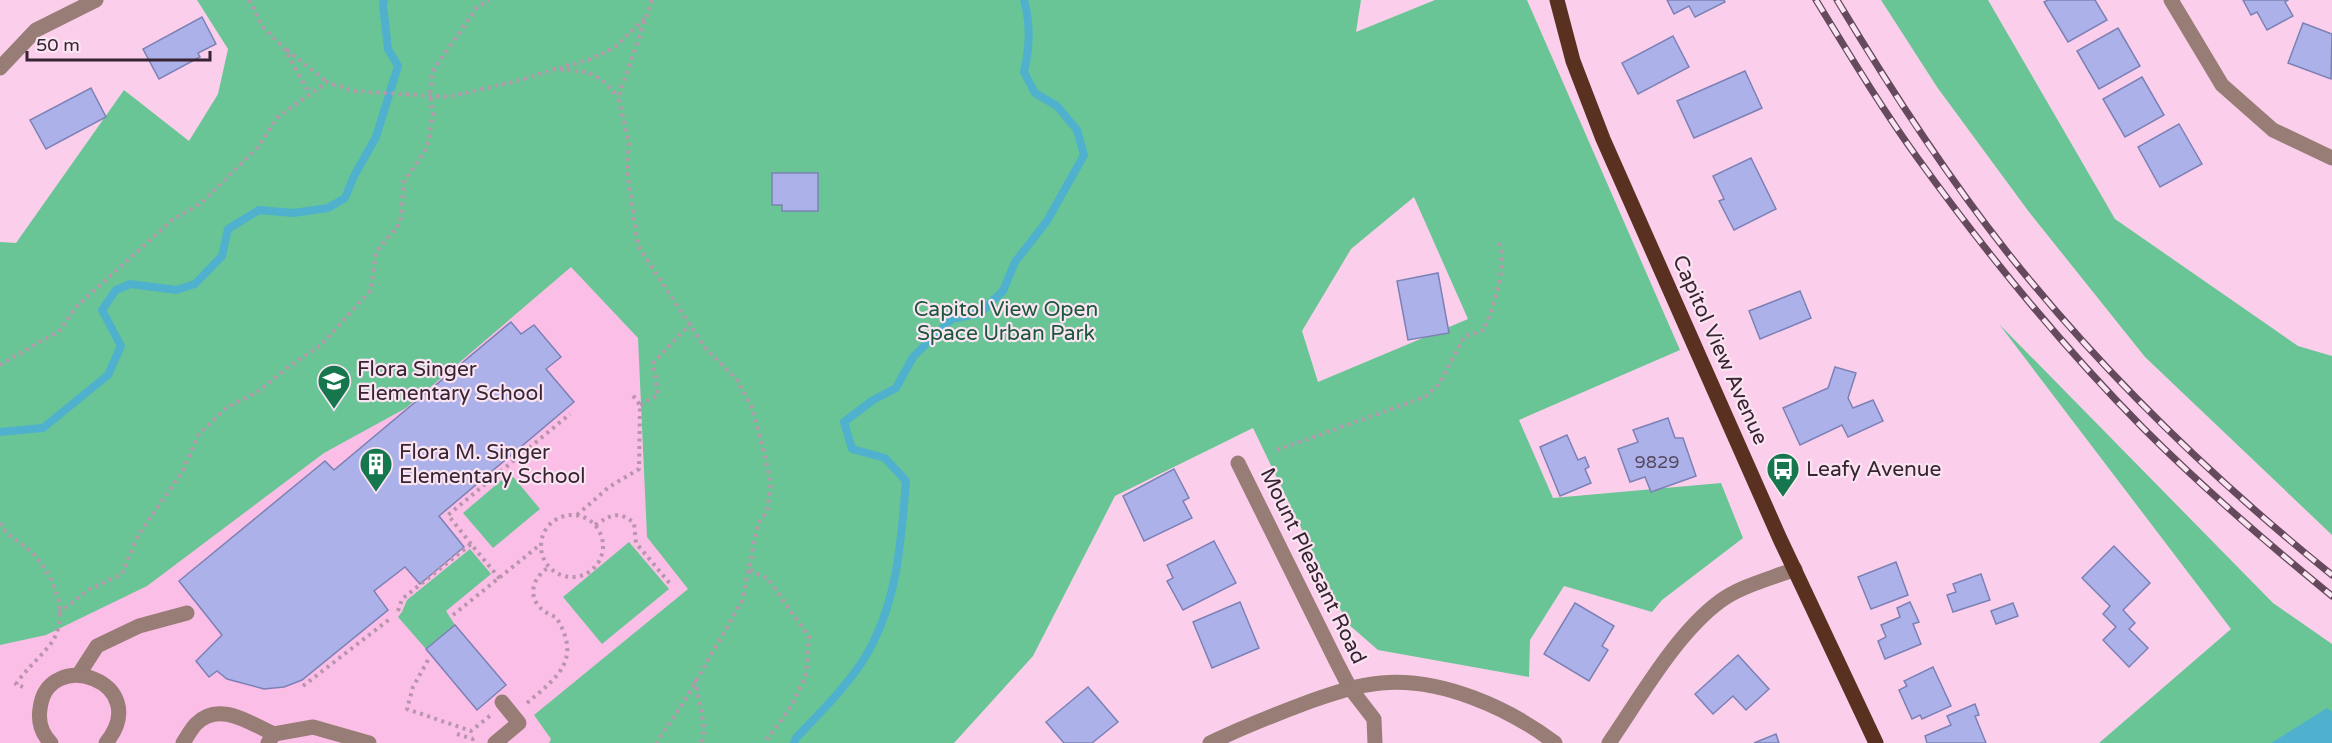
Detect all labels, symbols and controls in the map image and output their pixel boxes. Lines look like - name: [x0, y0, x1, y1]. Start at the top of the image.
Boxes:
- scale bar: [27, 24, 210, 62]
- text: 50 m: [36, 34, 80, 56]
- street label: Capitol View Avenue: [1667, 251, 1773, 449]
- park label: Capitol View Open Space Urban Park: [914, 297, 1098, 346]
- place label: Flora Singer Elementary School: [357, 357, 544, 406]
- school or university icon: Flora Singer Elementary School: [316, 363, 352, 410]
- place label: Flora M. Singer Elementary School: [399, 440, 586, 489]
- building icon: Flora M. Singer Elementary School: [358, 446, 394, 493]
- house number: 9829: [1634, 451, 1680, 473]
- bus stop icon: Leafy Avenue: [1765, 451, 1801, 498]
- place label: Leafy Avenue: [1806, 457, 1942, 482]
- street label: Mount Pleasant Road: [1255, 464, 1371, 668]

